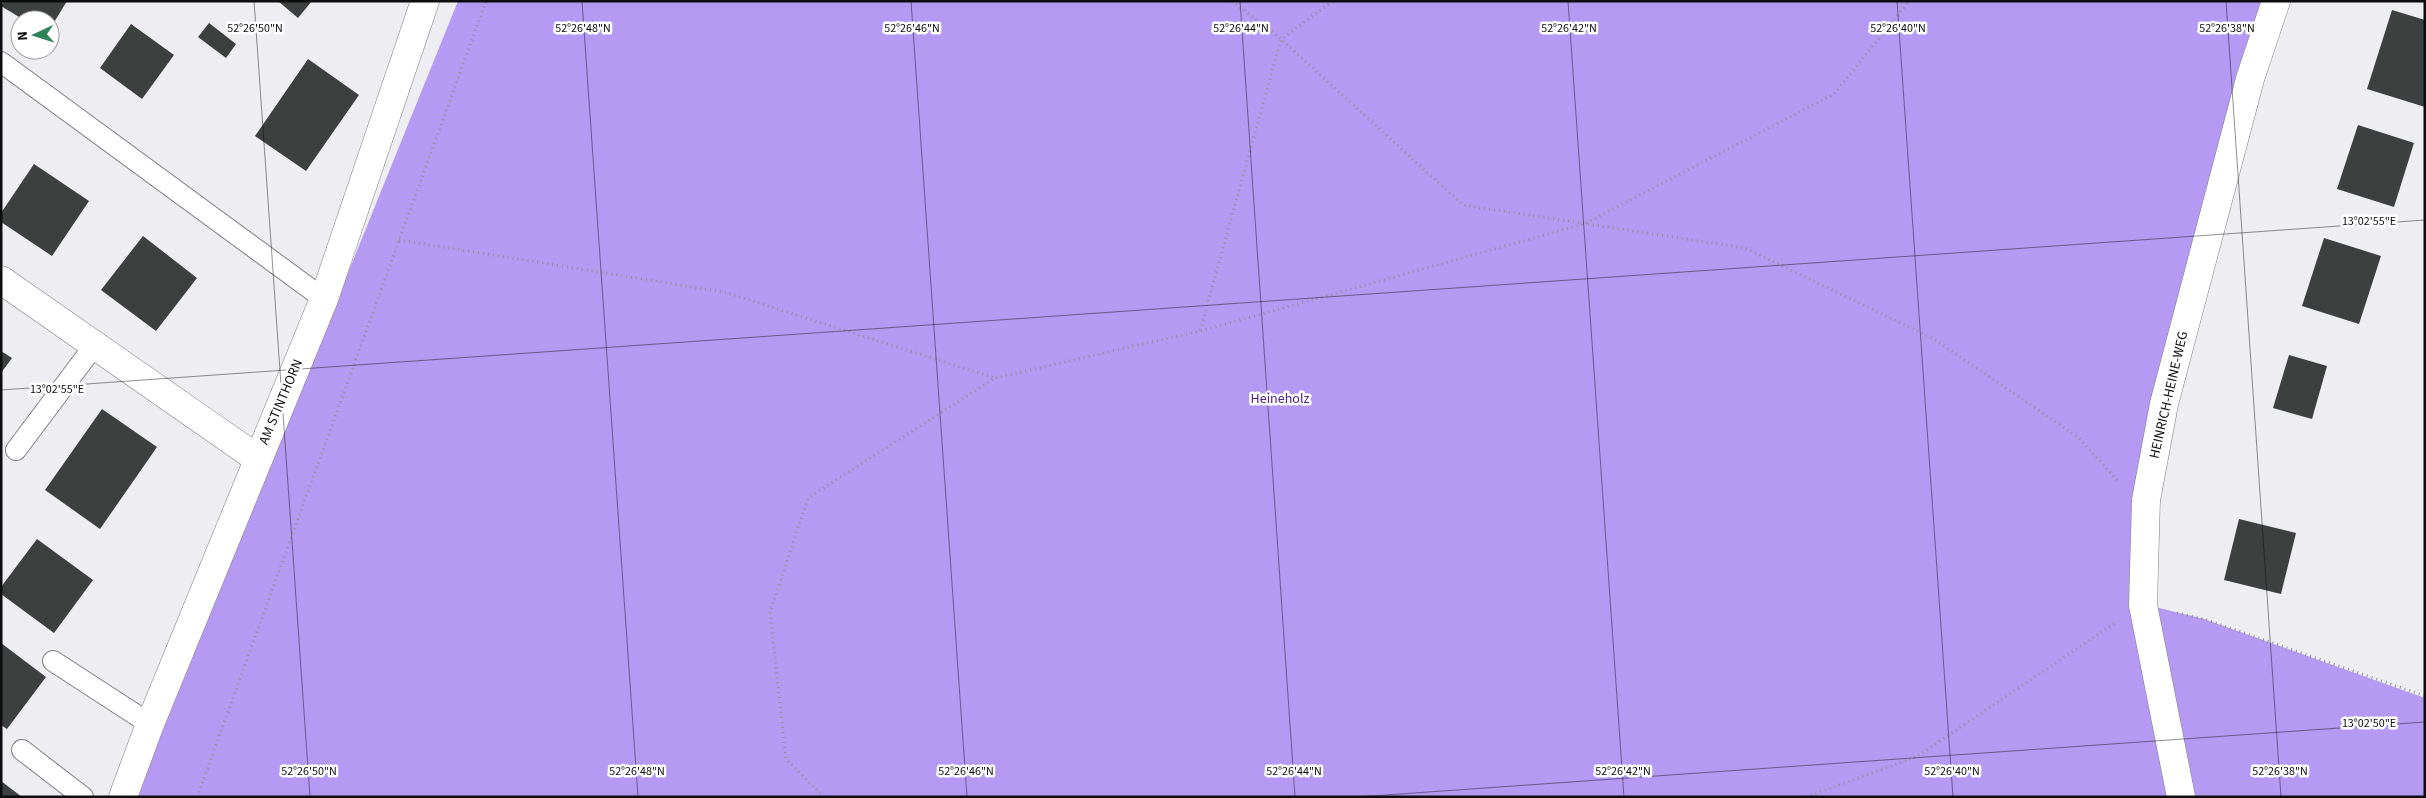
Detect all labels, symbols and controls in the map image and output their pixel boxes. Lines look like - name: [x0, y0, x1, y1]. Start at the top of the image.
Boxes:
- north arrow: [10, 10, 60, 60]
- text: 52°26'50"N: [227, 20, 283, 37]
- text: 52°26'48"N: [555, 20, 611, 37]
- text: 52°26'46"N: [884, 20, 940, 37]
- text: 52°26'44"N: [1213, 20, 1269, 37]
- text: 52°26'42"N: [1541, 20, 1597, 37]
- text: 52°26'40"N: [1870, 20, 1926, 37]
- text: 52°26'38"N: [2199, 20, 2255, 37]
- text: N: [13, 30, 33, 41]
- text: 13°02'55"E: [2342, 213, 2396, 230]
- street label: HEINRICH-HEINE-WEG: [2145, 329, 2193, 461]
- street label: AM STINTHORN: [254, 356, 308, 448]
- text: 13°02'55"E: [30, 381, 84, 398]
- park label: Heineholz: [1251, 389, 1309, 409]
- text: 13°02'50"E: [2342, 715, 2396, 732]
- text: 52°26'50"N: [281, 763, 337, 780]
- text: 52°26'48"N: [609, 763, 665, 780]
- text: 52°26'46"N: [938, 763, 994, 780]
- text: 52°26'44"N: [1266, 763, 1322, 780]
- text: 52°26'42"N: [1595, 763, 1651, 780]
- text: 52°26'40"N: [1924, 763, 1980, 780]
- text: 52°26'38"N: [2252, 763, 2308, 780]

